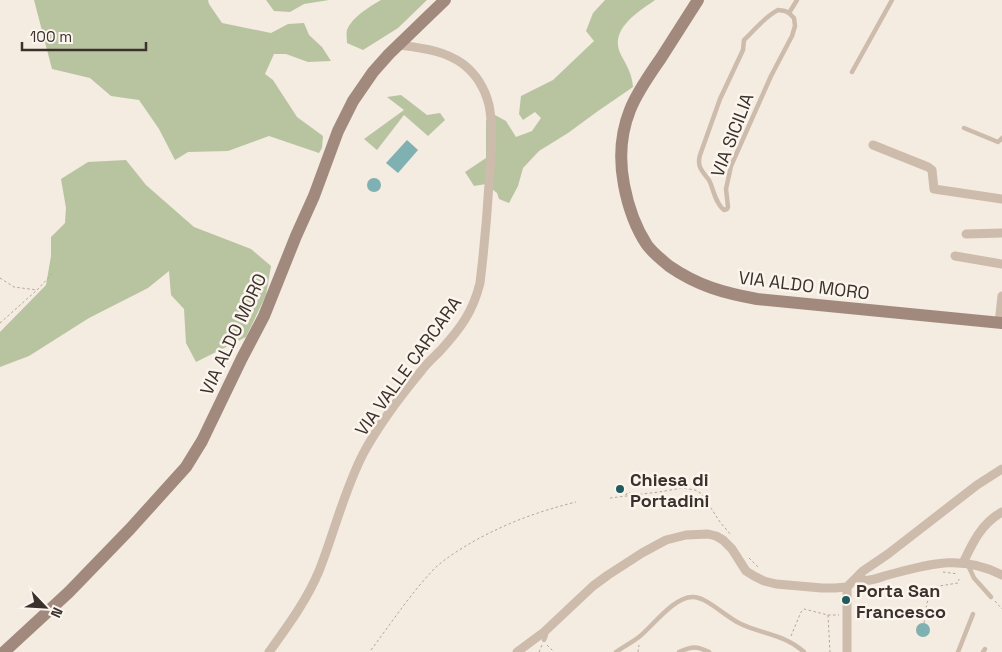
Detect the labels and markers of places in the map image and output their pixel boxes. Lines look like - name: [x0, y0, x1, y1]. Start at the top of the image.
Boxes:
- place label: Chiesa di Portadini: [630, 468, 709, 512]
- marker: Chiesa di Portadini: [614, 483, 626, 495]
- place label: Porta San Francesco: [856, 579, 946, 623]
- marker: Porta San Francesco: [840, 594, 852, 606]

